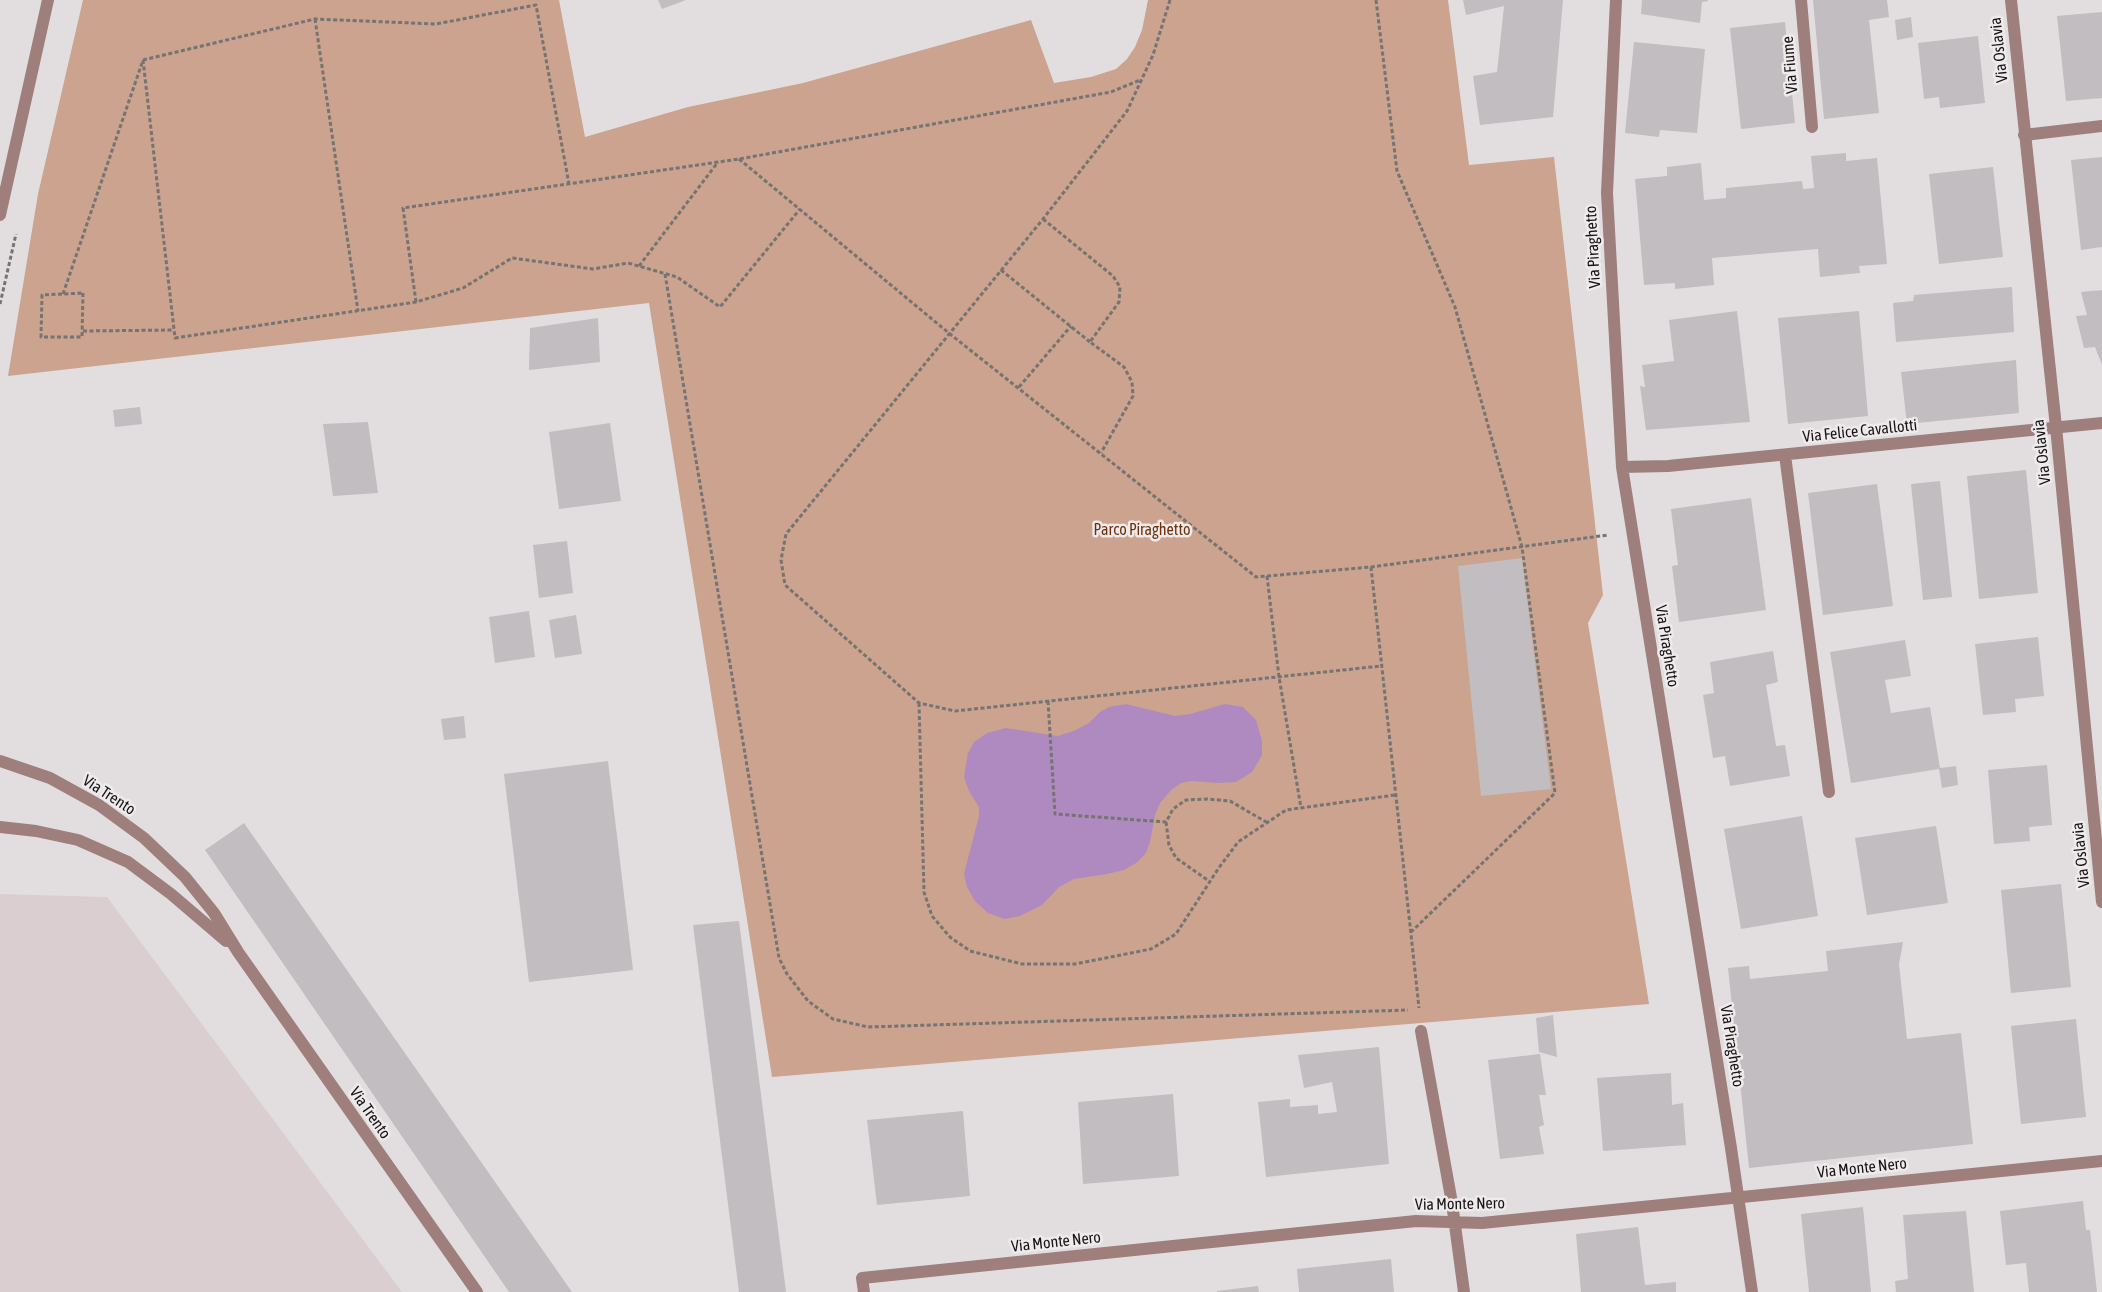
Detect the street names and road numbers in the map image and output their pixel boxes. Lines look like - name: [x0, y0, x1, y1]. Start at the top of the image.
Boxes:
- street label: Via Oslavia: [1986, 16, 2012, 84]
- street label: Via Fiume: [1778, 35, 1802, 95]
- street label: Via Piraghetto: [1581, 205, 1605, 289]
- street label: Via Felice Cavallotti: [1802, 415, 1918, 447]
- street label: Via Oslavia: [2029, 418, 2055, 486]
- street label: Via Piraghetto: [1651, 604, 1683, 688]
- street label: Via Trento: [79, 771, 139, 819]
- street label: Via Oslavia: [2068, 821, 2094, 889]
- street label: Via Piraghetto: [1716, 1004, 1748, 1088]
- street label: Via Trento: [345, 1083, 395, 1143]
- street label: Via Monte Nero: [1816, 1154, 1908, 1182]
- street label: Via Monte Nero: [1415, 1194, 1505, 1214]
- street label: Via Monte Nero: [1010, 1228, 1102, 1256]

